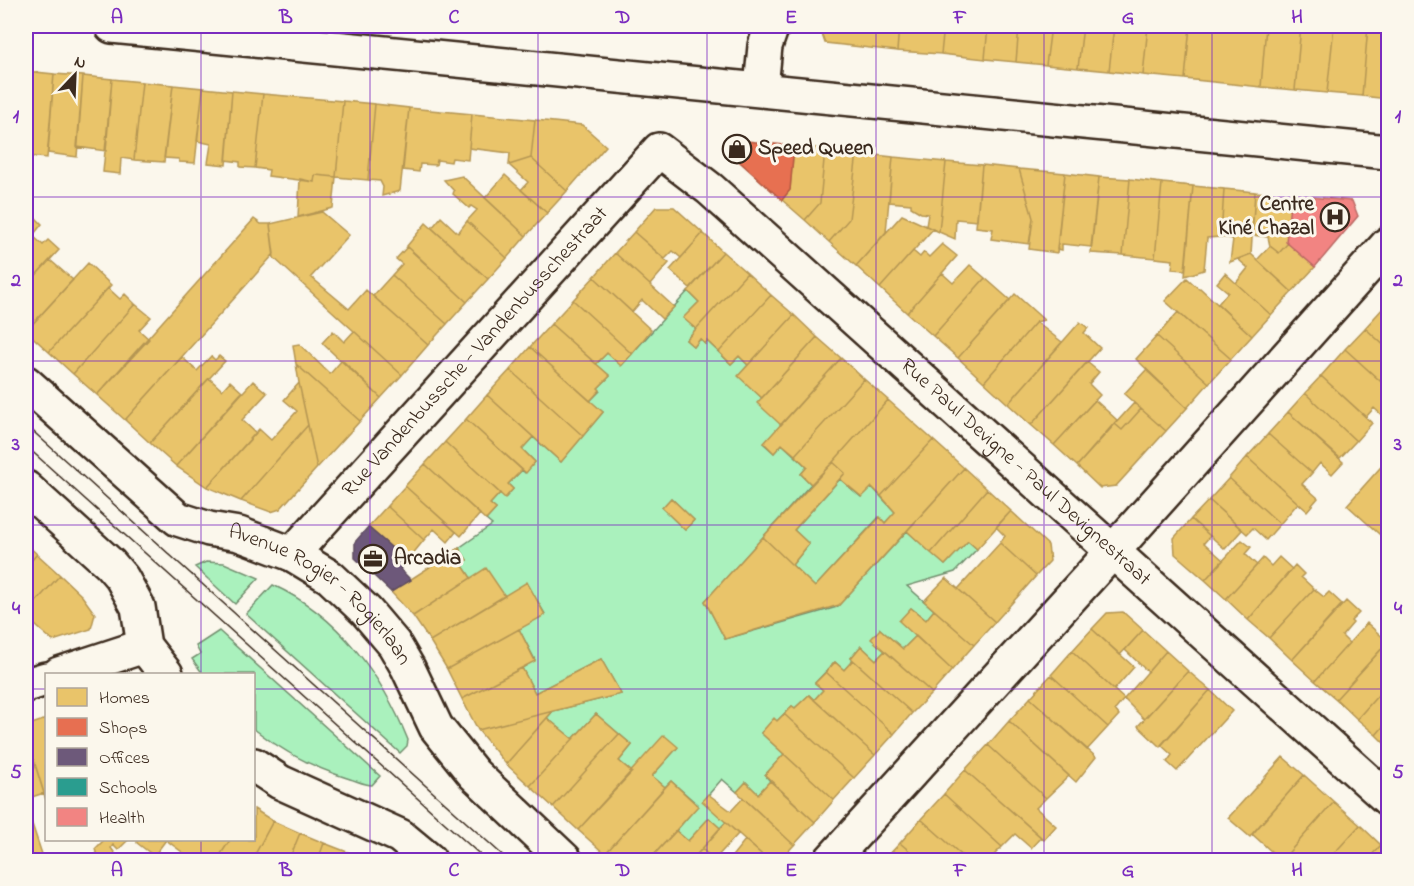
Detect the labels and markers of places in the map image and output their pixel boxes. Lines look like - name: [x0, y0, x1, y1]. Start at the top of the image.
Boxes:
- shop icon: Speed Queen: [721, 133, 753, 165]
- place label: Speed Queen: [758, 134, 873, 164]
- place label: Centre Kiné Chazal: [1219, 190, 1315, 244]
- hospital icon: Centre Kiné Chazal: [1319, 201, 1351, 233]
- office icon: Arcadia: [357, 543, 389, 575]
- place label: Arcadia: [394, 544, 461, 574]

